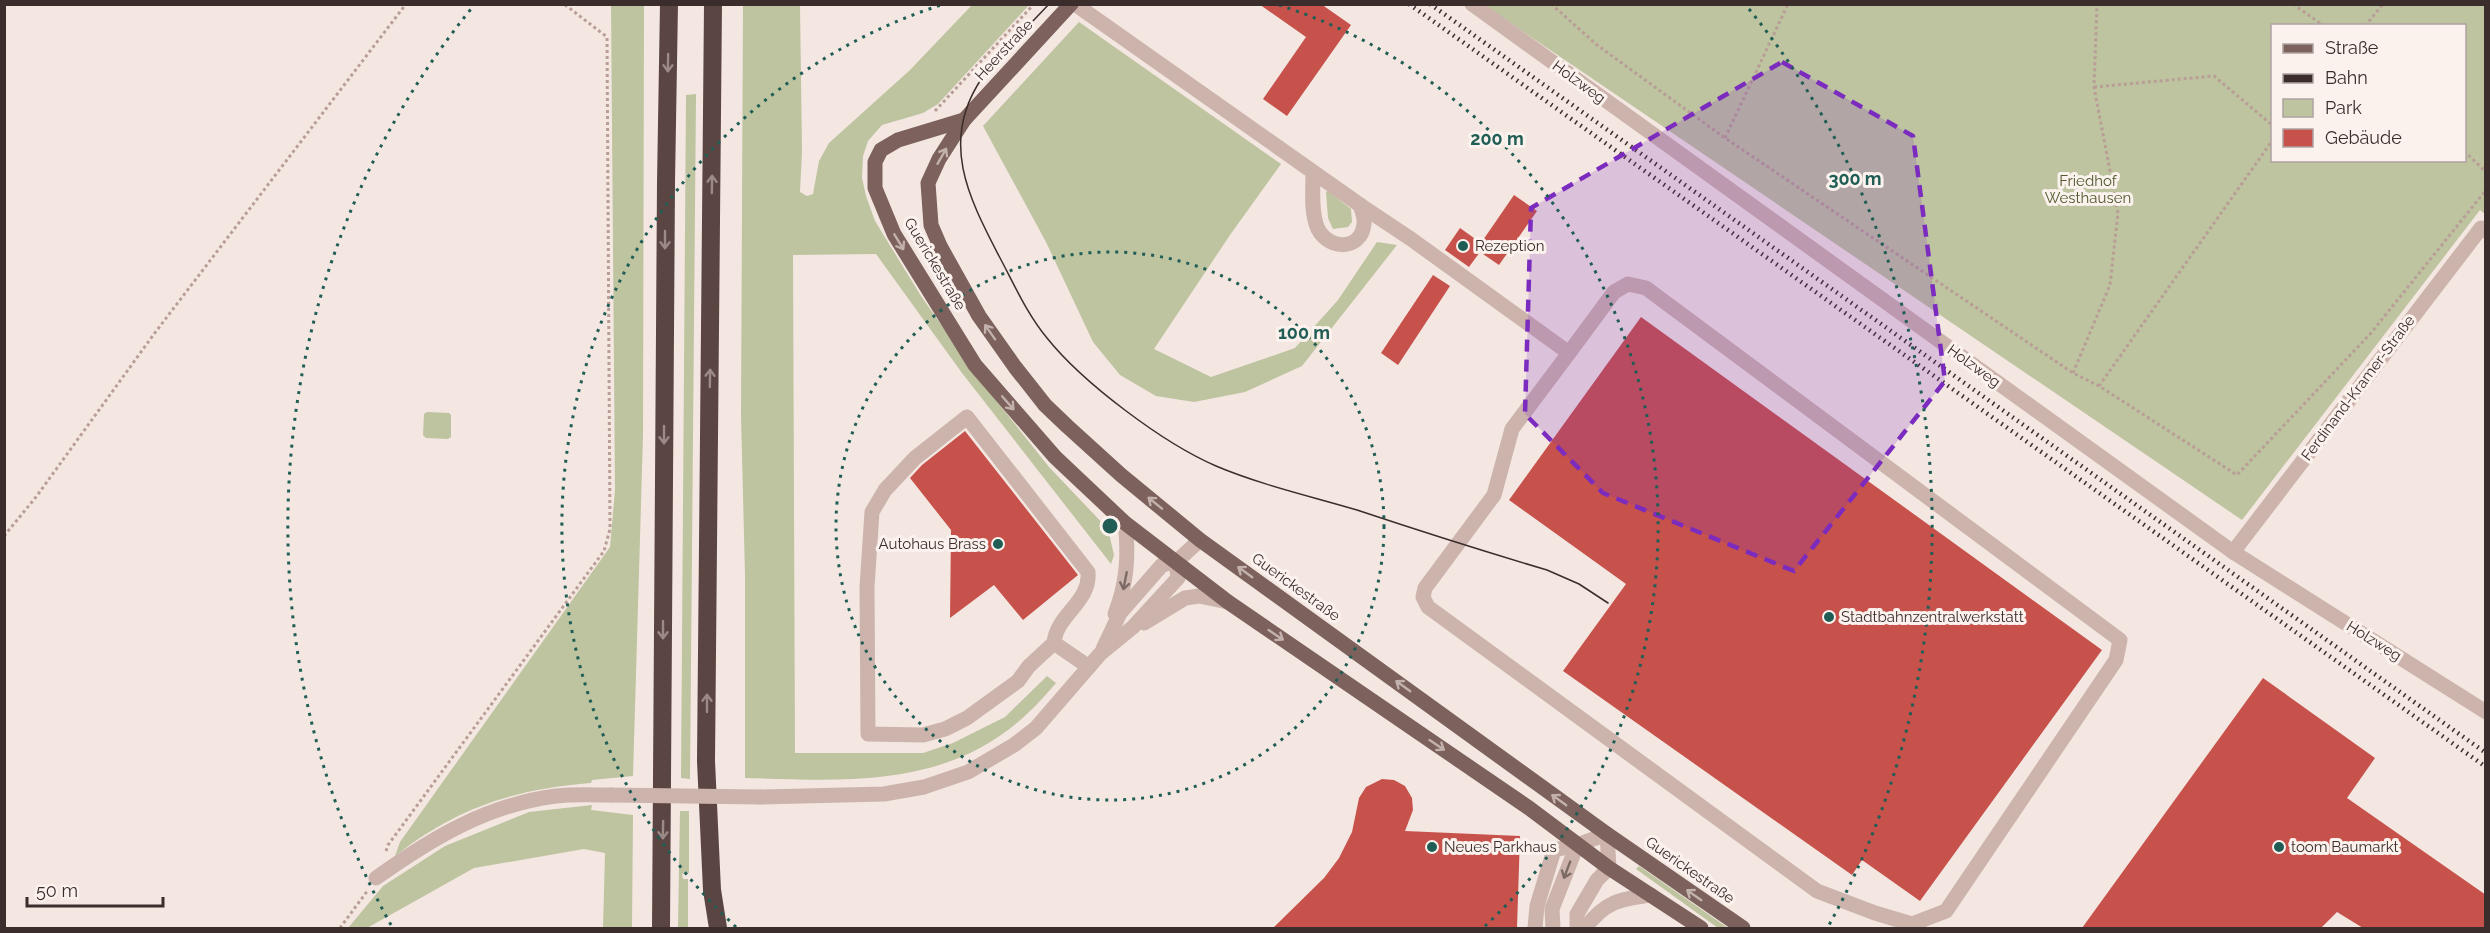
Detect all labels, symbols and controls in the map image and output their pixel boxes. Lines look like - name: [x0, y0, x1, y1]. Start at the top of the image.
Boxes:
- street label: Heerstraße: [971, 16, 1037, 84]
- legend: [2271, 24, 2466, 162]
- text: Straße: [2325, 37, 2379, 58]
- one-way arrow: [662, 52, 674, 72]
- street label: Holzweg: [1549, 57, 1609, 107]
- text: Bahn: [2325, 67, 2368, 88]
- text: Park: [2325, 97, 2362, 118]
- text: Gebäude: [2325, 127, 2402, 148]
- text: 200 m: [1470, 128, 1524, 149]
- one-way arrow: [936, 148, 948, 165]
- text: 300 m: [1828, 168, 1882, 189]
- park label: Friedhof Westhausen: [2045, 172, 2131, 207]
- one-way arrow: [706, 174, 718, 194]
- street label: Guerickestraße: [900, 215, 970, 314]
- one-way arrow: [660, 230, 671, 250]
- one-way arrow: [894, 233, 906, 250]
- place label: Rezeption: [1475, 237, 1544, 255]
- marker: Rezeption: [1456, 239, 1470, 253]
- street label: Ferdinand-Kramer-Straße: [2297, 312, 2419, 464]
- text: 100 m: [1278, 322, 1330, 343]
- one-way arrow: [984, 324, 996, 340]
- street label: Holzweg: [1944, 341, 2004, 391]
- one-way arrow: [704, 369, 715, 389]
- one-way arrow: [1001, 395, 1015, 410]
- one-way arrow: [658, 425, 670, 445]
- one-way arrow: [1147, 496, 1163, 509]
- centre of rings: [1100, 516, 1120, 536]
- place label: Autohaus Brass: [879, 535, 986, 553]
- marker: Autohaus Brass: [991, 537, 1005, 551]
- street label: Guerickestraße: [1249, 549, 1344, 625]
- one-way arrow: [1237, 566, 1253, 578]
- one-way arrow: [1119, 571, 1130, 590]
- place label: Stadtbahnzentralwerkstatt: [1841, 608, 2024, 626]
- marker: Stadtbahnzentralwerkstatt: [1822, 610, 1836, 624]
- street label: Holzweg: [2343, 617, 2405, 665]
- one-way arrow: [657, 620, 669, 640]
- one-way arrow: [1268, 629, 1284, 641]
- one-way arrow: [1395, 680, 1411, 692]
- one-way arrow: [701, 693, 713, 713]
- one-way arrow: [1429, 739, 1445, 751]
- one-way arrow: [1552, 794, 1568, 806]
- one-way arrow: [657, 820, 669, 840]
- street label: Guerickestraße: [1642, 833, 1738, 907]
- place label: Neues Parkhaus: [1444, 838, 1557, 856]
- place label: toom Baumarkt: [2291, 838, 2399, 856]
- marker: Neues Parkhaus: [1425, 840, 1439, 854]
- marker: toom Baumarkt: [2272, 840, 2286, 854]
- one-way arrow: [1560, 860, 1571, 879]
- scale bar: [27, 870, 164, 908]
- text: 50 m: [36, 880, 78, 901]
- one-way arrow: [1687, 889, 1703, 901]

